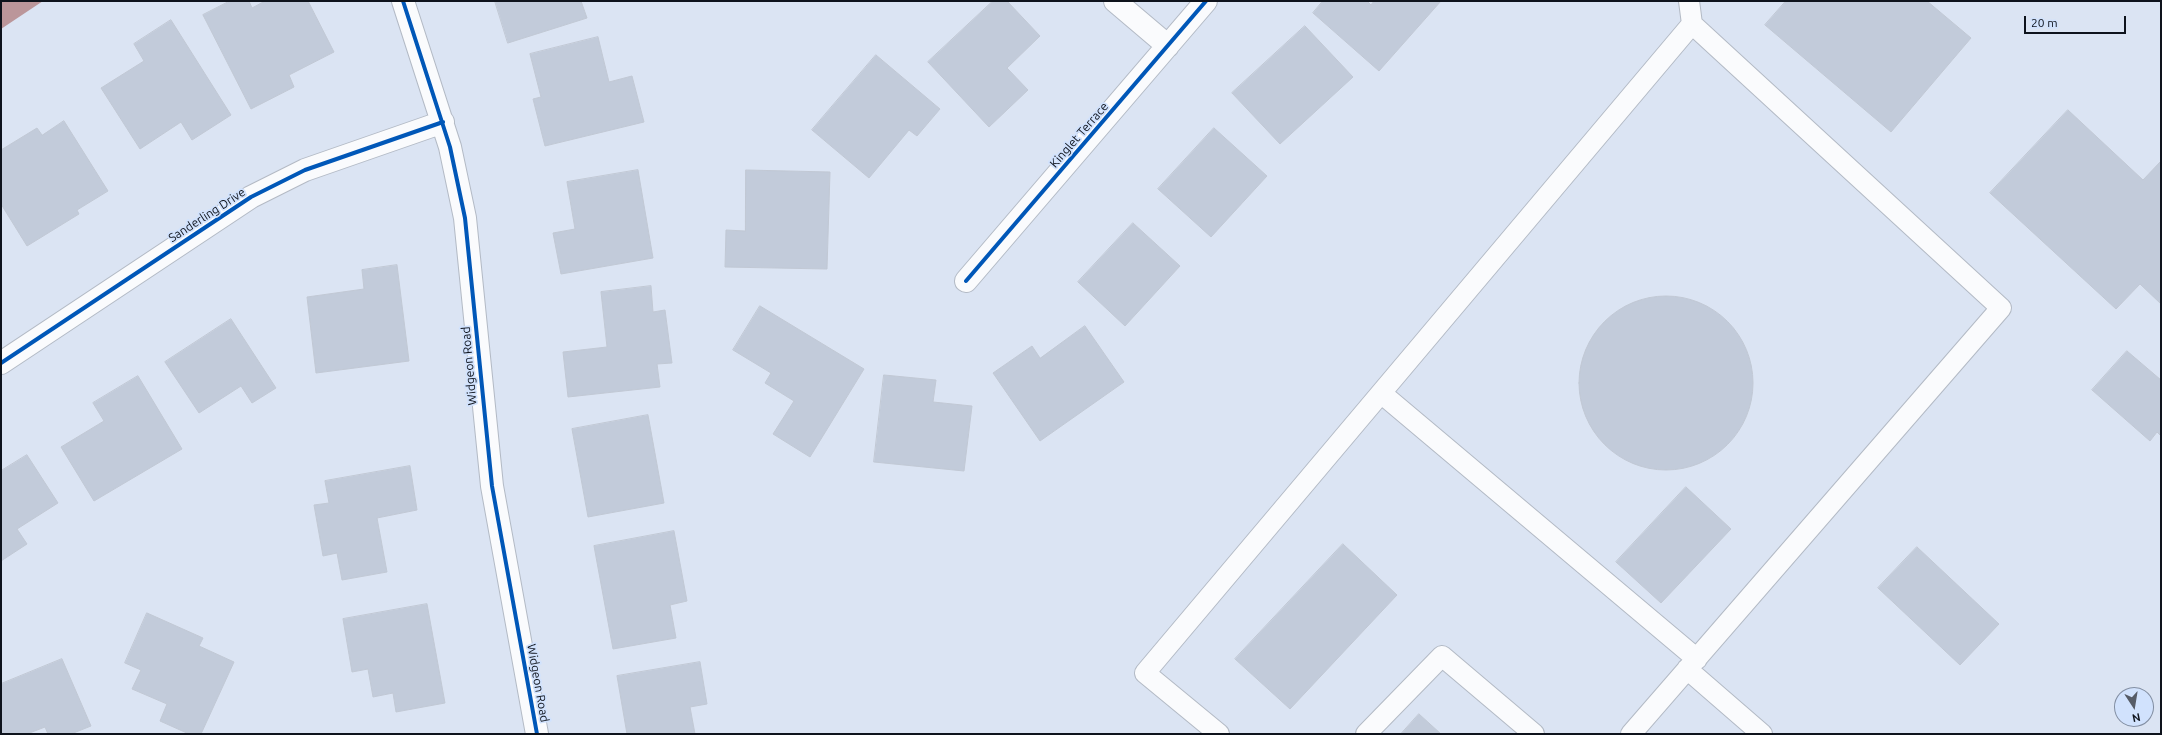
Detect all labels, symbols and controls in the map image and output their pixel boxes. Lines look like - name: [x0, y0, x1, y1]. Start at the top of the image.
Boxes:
- scale bar: [2026, 8, 2128, 34]
- text: 20 m: [2031, 16, 2058, 29]
- street label: Kinglet Terrace: [1047, 99, 1111, 171]
- street label: Sanderling Drive: [166, 185, 248, 245]
- street label: Widgeon Road: [458, 326, 480, 406]
- street label: Widgeon Road: [524, 643, 552, 723]
- north arrow: [2114, 687, 2154, 727]
- text: N: [2131, 711, 2142, 724]

